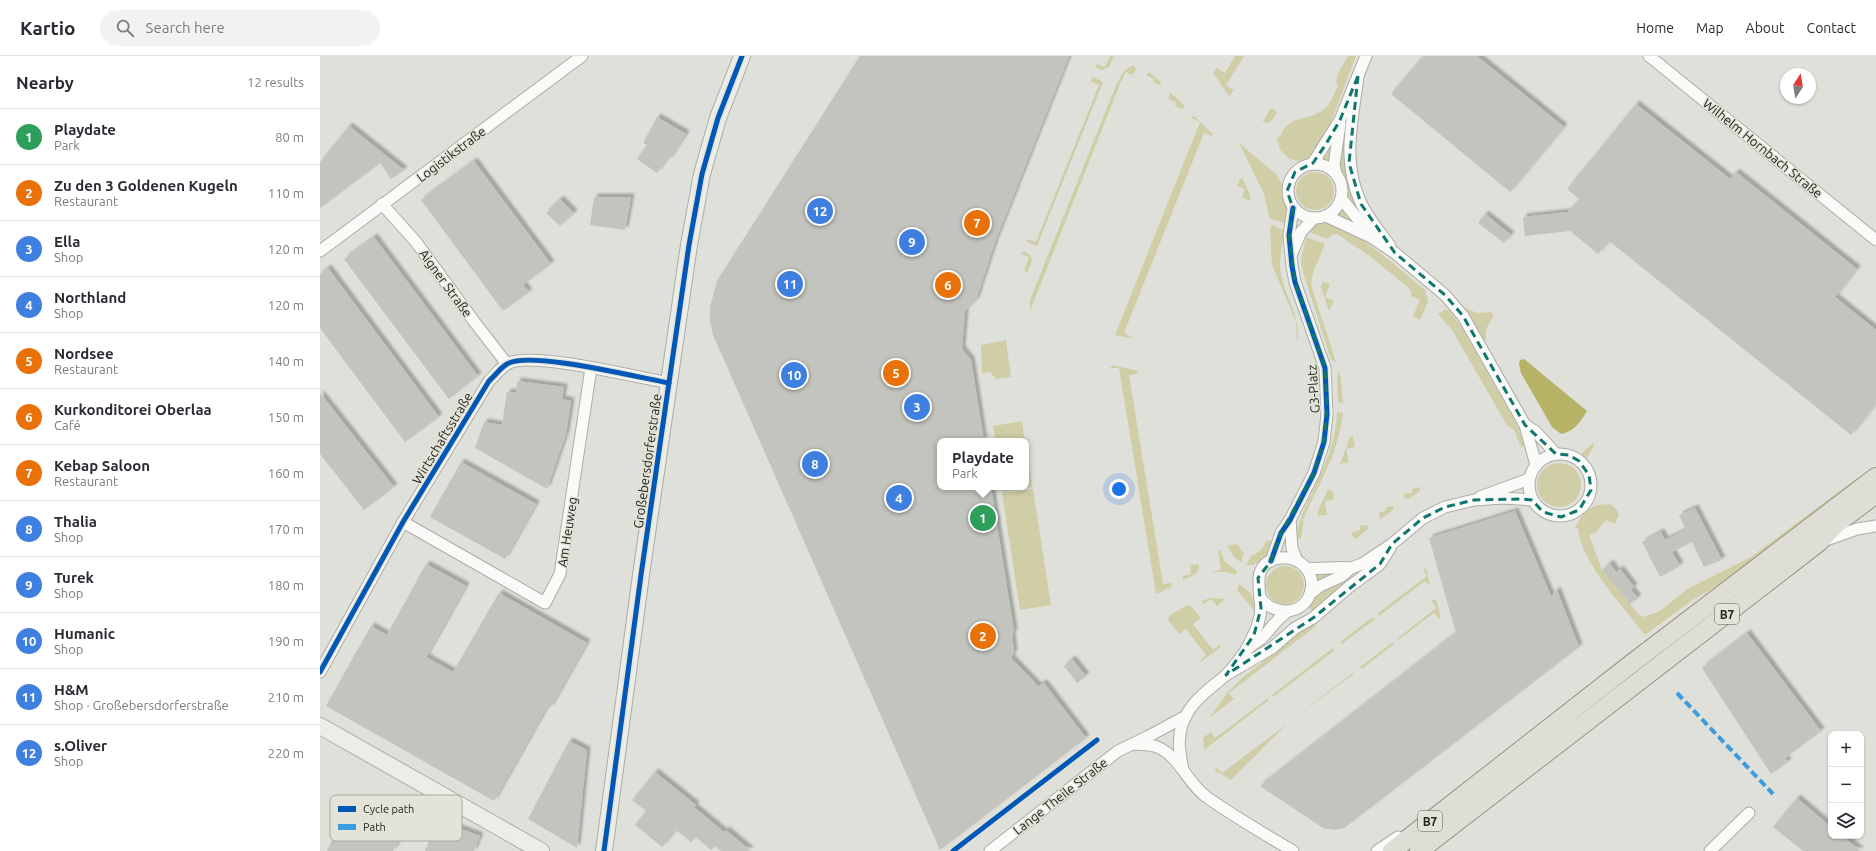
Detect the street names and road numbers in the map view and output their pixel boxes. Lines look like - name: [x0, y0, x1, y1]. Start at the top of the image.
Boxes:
- street label: Wilhelm Hornbach Straße: [1701, 96, 1825, 200]
- street label: Logistikstraße: [414, 124, 488, 184]
- street label: Aigner Straße: [417, 246, 475, 320]
- street label: G3-Platz: [1304, 364, 1322, 414]
- street label: Wirtschaftsstraße: [409, 390, 475, 486]
- street label: Großebersdorferstraße: [631, 393, 663, 529]
- street label: Am Heuweg: [555, 496, 579, 568]
- road number: B7: [1715, 604, 1739, 624]
- street label: Lange Theile Straße: [1010, 755, 1110, 837]
- road number: B7: [1418, 811, 1442, 831]

